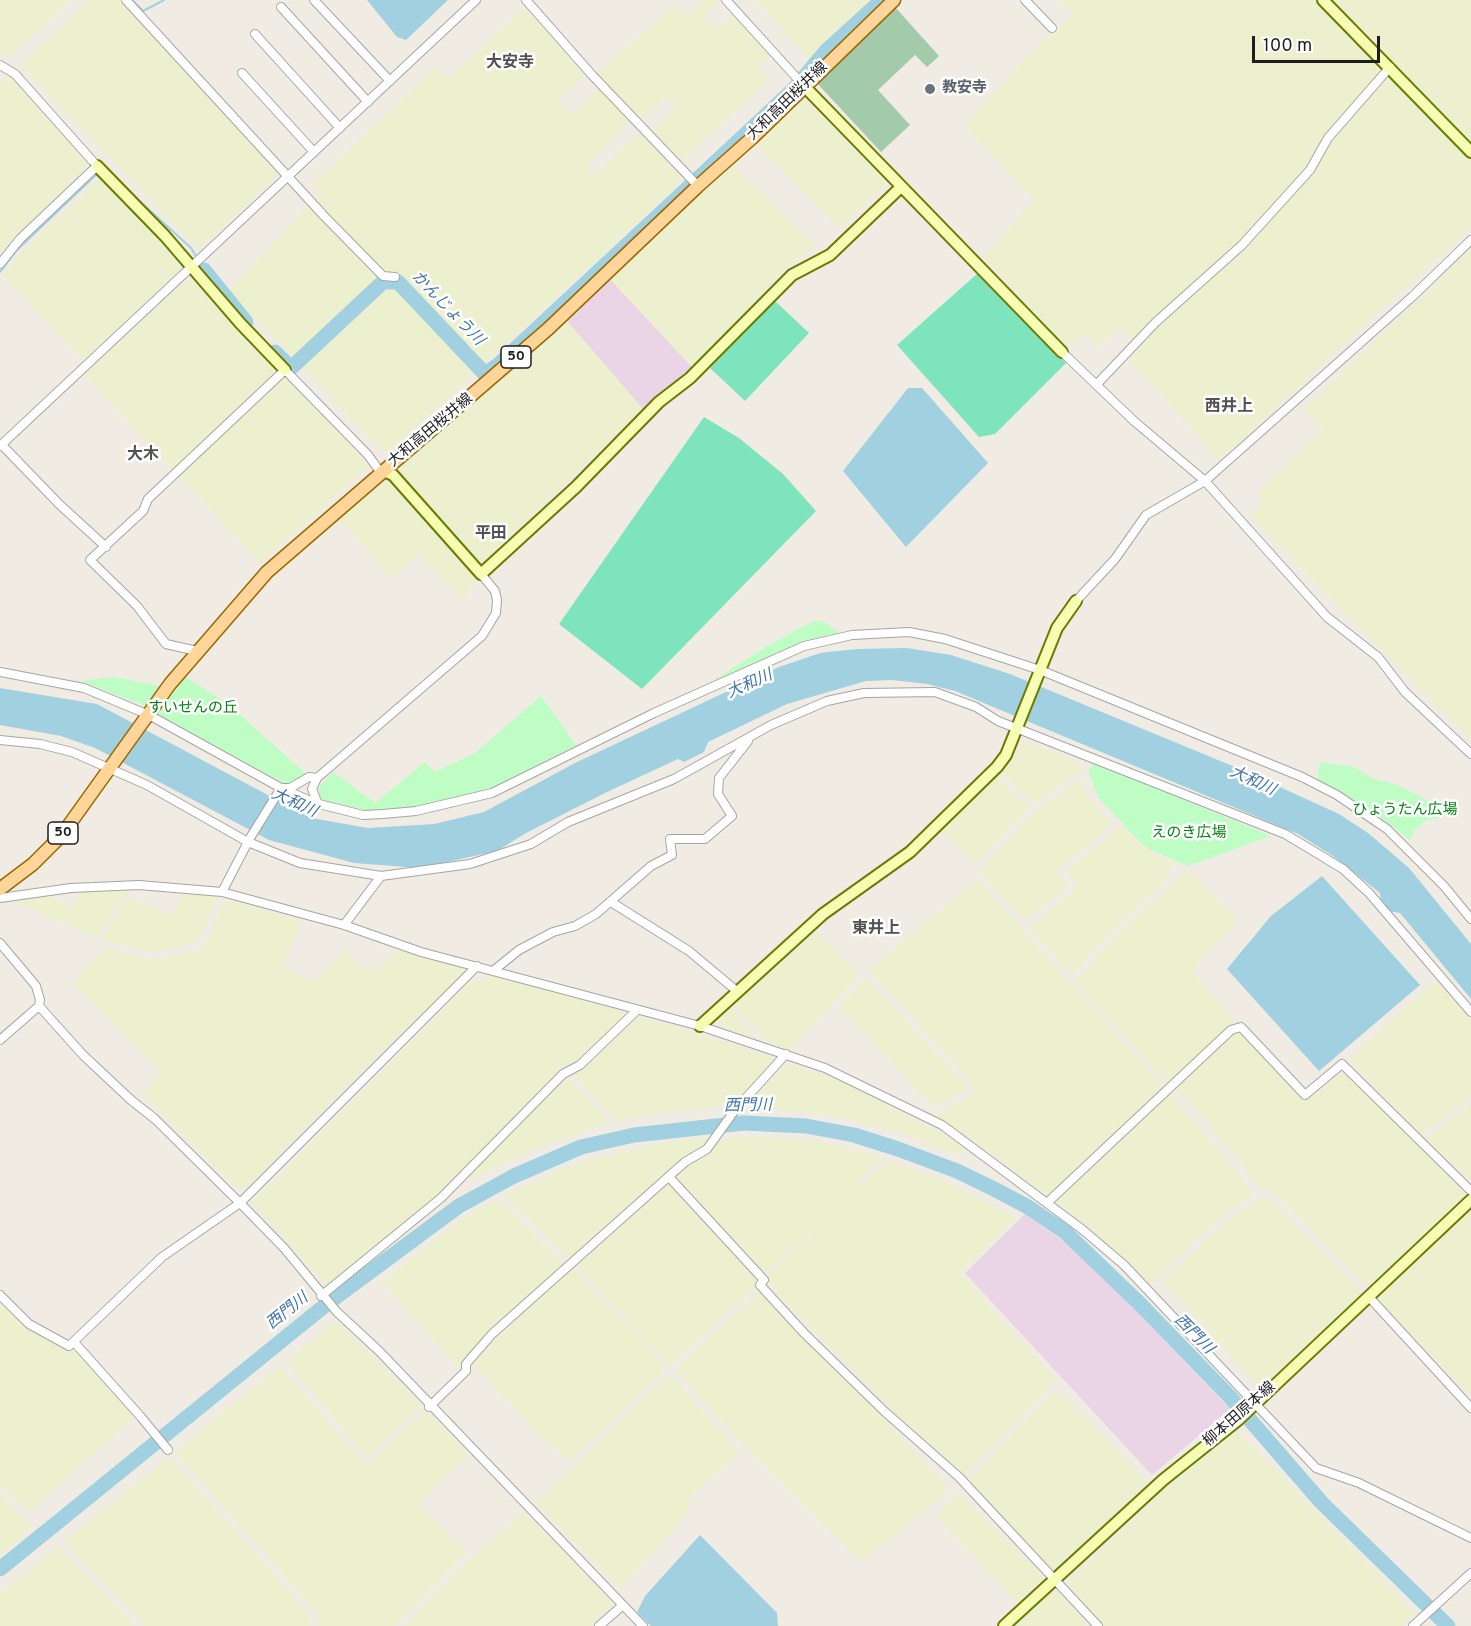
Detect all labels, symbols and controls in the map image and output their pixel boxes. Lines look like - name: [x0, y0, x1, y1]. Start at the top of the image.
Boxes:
- scale bar: [1255, 24, 1382, 62]
- text: 100 m: [1263, 35, 1312, 58]
- district label: 大安寺: [486, 54, 534, 74]
- street label: 大和高田桜井線: [744, 59, 832, 145]
- place label: 教安寺: [942, 80, 987, 98]
- marker: 教安寺: [923, 82, 937, 96]
- water label: かんじょう川: [407, 268, 487, 350]
- road number: 50: [501, 346, 531, 368]
- street label: 大和高田桜井線: [385, 390, 477, 472]
- district label: 西井上: [1205, 398, 1253, 418]
- district label: 大木: [127, 446, 159, 466]
- district label: 平田: [475, 525, 507, 545]
- water label: 大和川: [724, 666, 776, 704]
- park label: すいせんの丘: [148, 700, 238, 718]
- water label: 大和川: [1226, 763, 1278, 801]
- water label: 大和川: [268, 785, 320, 823]
- park label: ひょうたん広場: [1353, 802, 1457, 820]
- road number: 50: [48, 822, 78, 844]
- park label: えのき広場: [1152, 825, 1226, 843]
- district label: 東井上: [852, 920, 900, 940]
- water label: 西門川: [724, 1097, 772, 1117]
- water label: 西門川: [263, 1289, 313, 1335]
- water label: 西門川: [1169, 1311, 1217, 1359]
- street label: 柳本田原本線: [1200, 1379, 1280, 1451]

